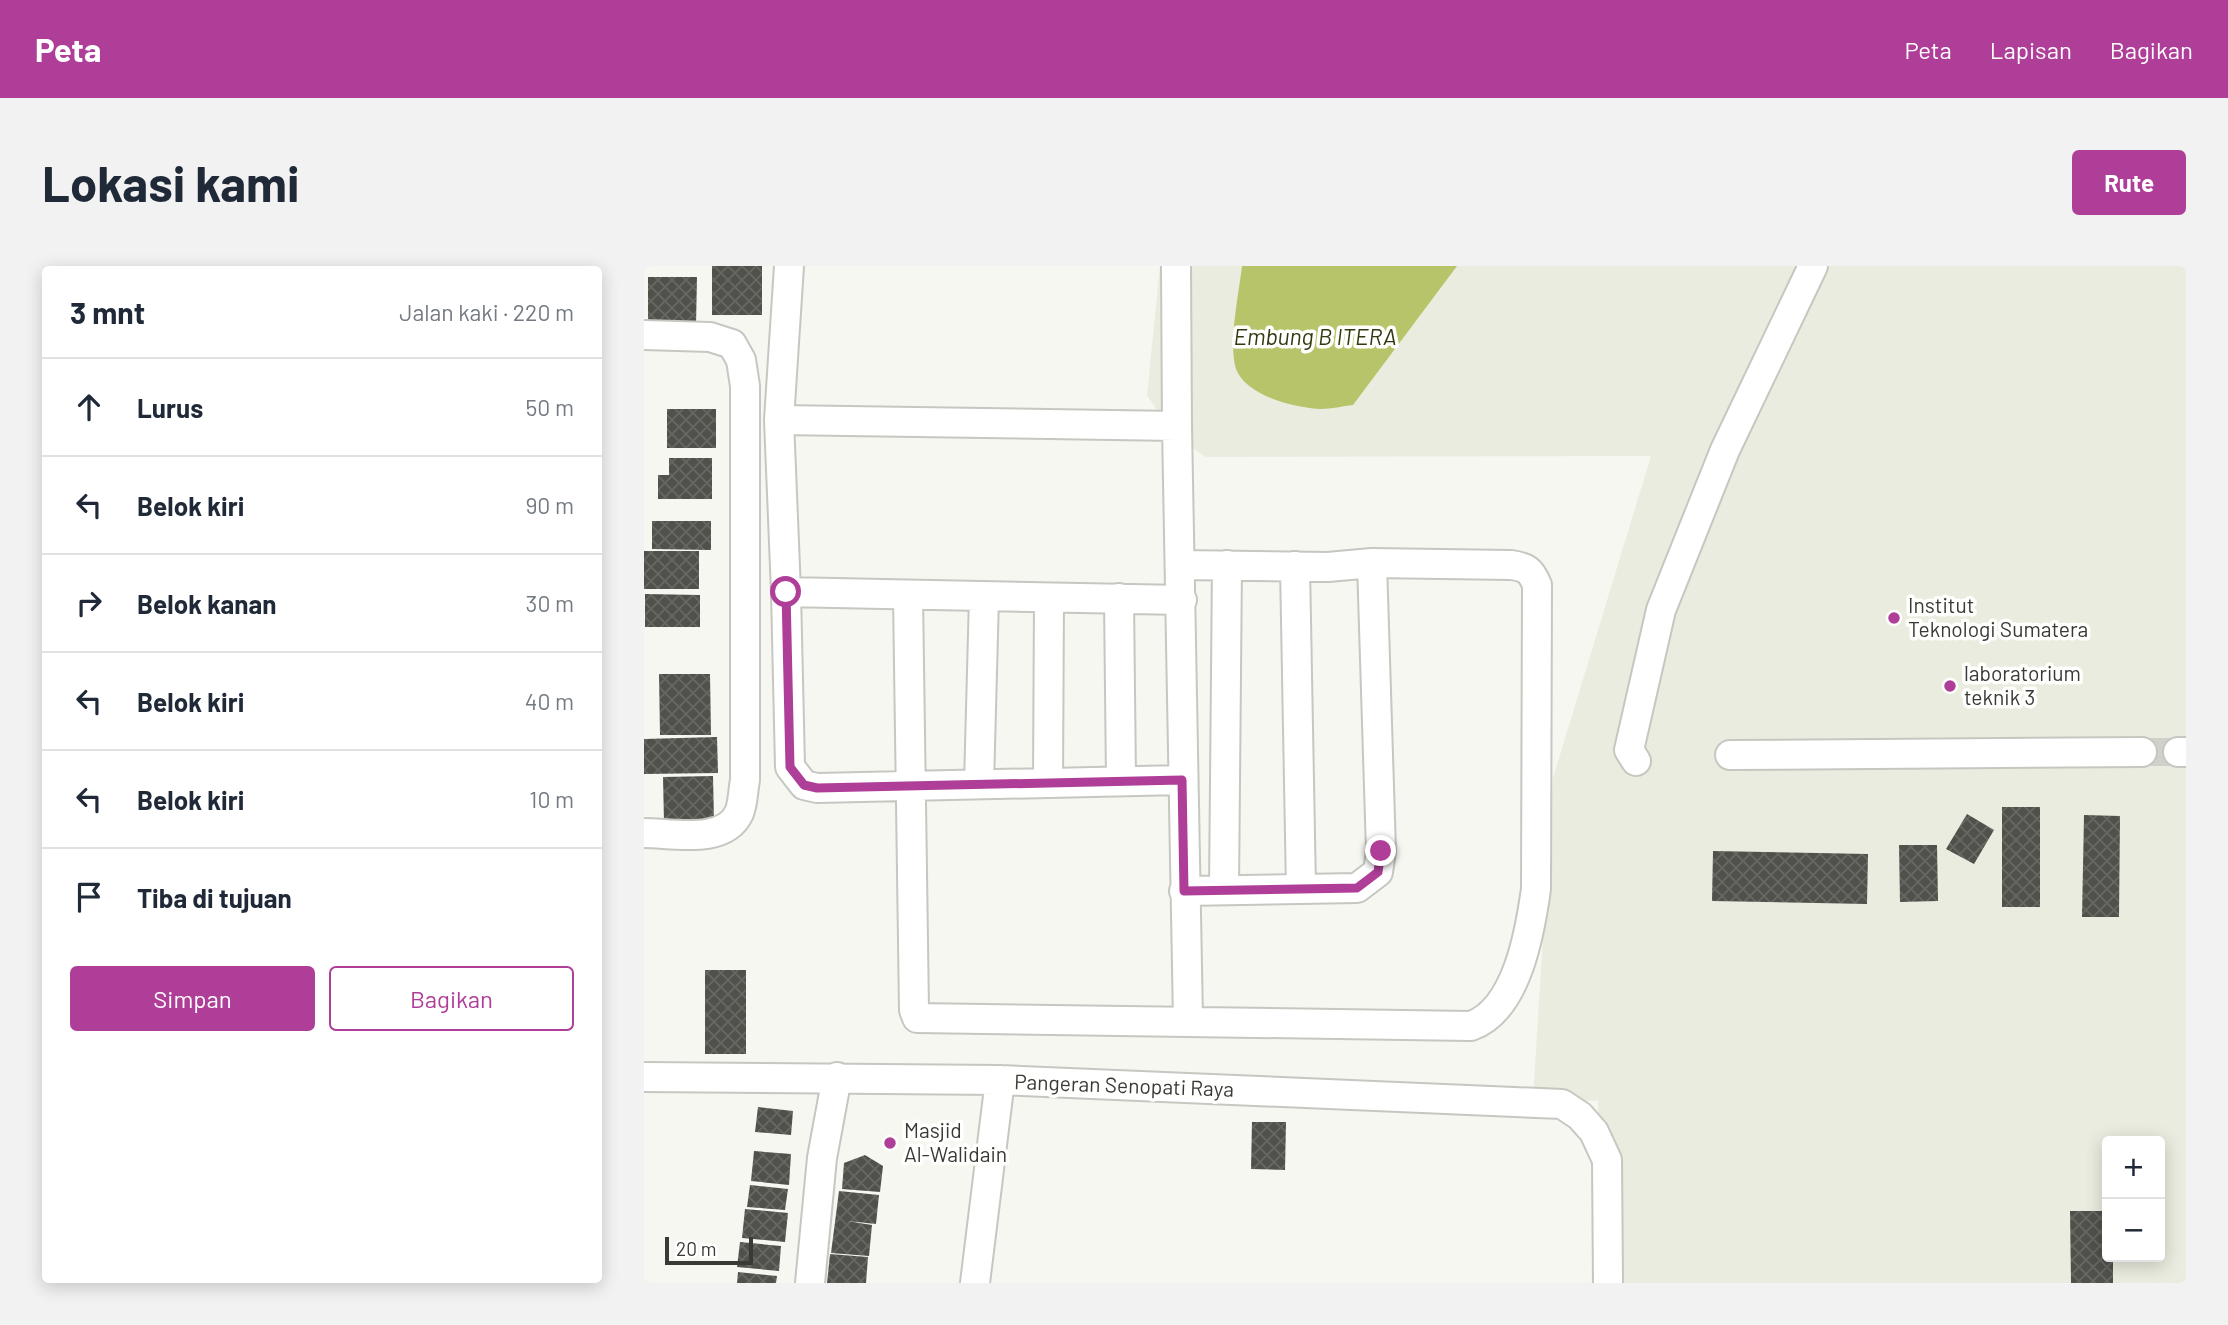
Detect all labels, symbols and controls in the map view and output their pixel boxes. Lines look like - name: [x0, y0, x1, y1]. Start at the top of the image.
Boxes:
- text: Peta: [35, 29, 101, 69]
- text: Peta: [1904, 35, 1952, 64]
- text: Lapisan: [1990, 35, 2072, 64]
- text: Bagikan: [2110, 35, 2193, 64]
- button: Rute: [2072, 150, 2186, 215]
- text: Lokasi kami: [42, 153, 299, 212]
- text: 3 mnt: [70, 294, 145, 330]
- text: Jalan kaki · 220 m: [399, 298, 574, 326]
- water label: Embung B ITERA: [1234, 322, 1396, 350]
- icon: ahead: [70, 388, 108, 426]
- text: Lurus: [137, 392, 203, 423]
- text: 50 m: [526, 393, 574, 421]
- icon: left: [70, 486, 108, 524]
- text: Belok kiri: [137, 490, 244, 521]
- text: 90 m: [525, 491, 574, 519]
- route start: [770, 576, 801, 607]
- icon: right: [70, 584, 108, 622]
- text: Belok kanan: [137, 588, 276, 619]
- text: 30 m: [526, 589, 574, 617]
- place label: Institut Teknologi Sumatera: [1908, 592, 2088, 641]
- marker: Institut Teknologi Sumatera: [1886, 610, 1902, 626]
- place label: laboratorium teknik 3: [1964, 660, 2081, 709]
- marker: laboratorium teknik 3: [1942, 678, 1958, 694]
- icon: left: [70, 682, 108, 720]
- text: Belok kiri: [137, 686, 244, 717]
- text: 40 m: [525, 687, 574, 715]
- icon: left: [70, 780, 108, 818]
- text: Belok kiri: [137, 784, 244, 815]
- text: 10 m: [529, 785, 574, 813]
- route end: [1365, 835, 1396, 866]
- icon: arrive: [70, 878, 108, 916]
- text: Tiba di tujuan: [137, 882, 292, 913]
- button: Simpan: [70, 966, 315, 1031]
- button: Bagikan: [329, 966, 574, 1031]
- street label: Pangeran Senopati Raya: [1014, 1068, 1234, 1101]
- place label: Masjid Al-Walidain: [904, 1117, 1007, 1166]
- marker: Masjid Al-Walidain: [882, 1135, 898, 1151]
- map controls: [2102, 1136, 2165, 1262]
- button: +: [2102, 1136, 2165, 1199]
- button: −: [2102, 1199, 2165, 1262]
- scale bar: [665, 1234, 752, 1266]
- text: 20 m: [676, 1237, 716, 1260]

